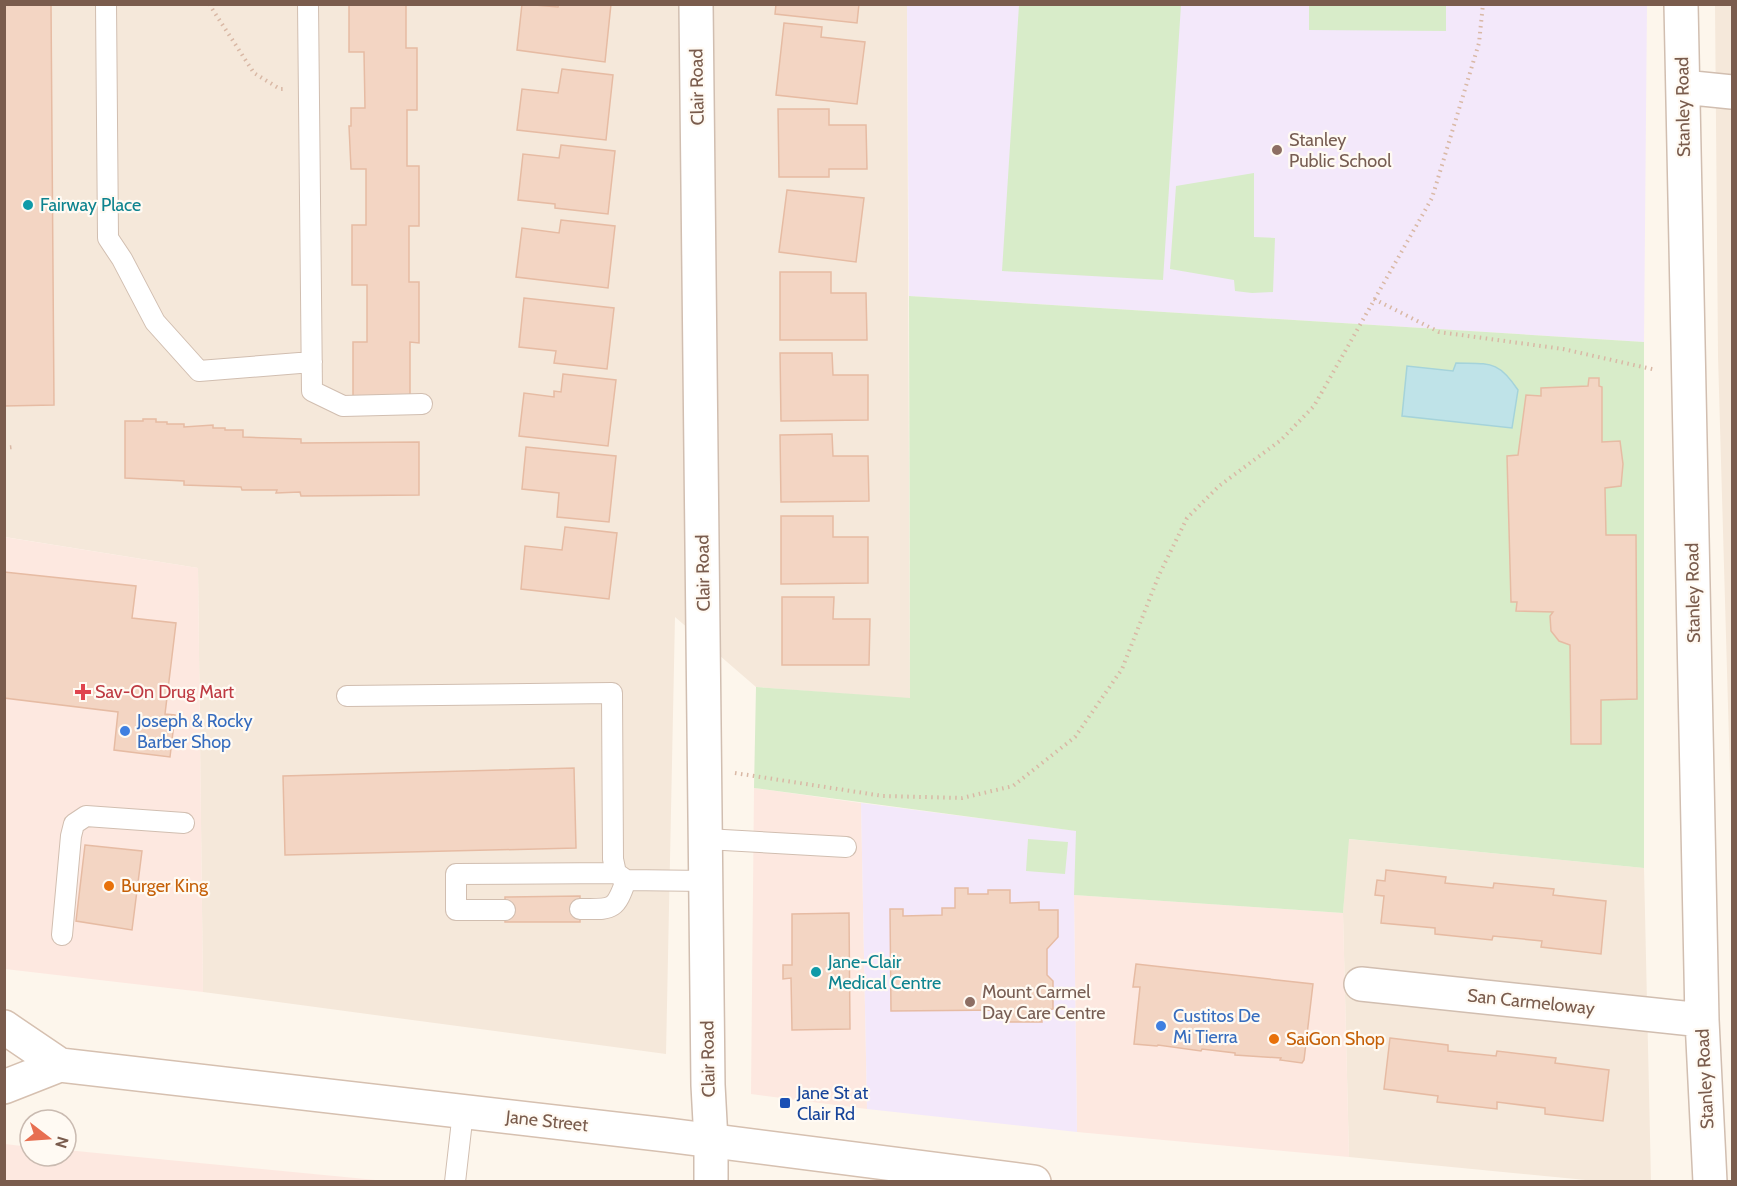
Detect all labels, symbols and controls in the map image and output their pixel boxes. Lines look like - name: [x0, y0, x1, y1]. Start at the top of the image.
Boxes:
- street label: Clair Road: [685, 49, 709, 125]
- street label: Stanley Road: [1671, 57, 1695, 157]
- place label: Stanley Public School: [1289, 129, 1392, 172]
- marker: Stanley Public School: [1270, 143, 1284, 157]
- place label: Fairway Place: [40, 194, 141, 216]
- marker: Fairway Place: [21, 198, 35, 212]
- street label: Clair Road: [691, 535, 715, 611]
- street label: Stanley Road: [1681, 543, 1705, 643]
- place label: Sav-On Drug Mart: [95, 681, 234, 703]
- marker: Sav-On Drug Mart: [76, 685, 90, 699]
- place label: Joseph & Rocky Barber Shop: [136, 710, 253, 753]
- marker: Joseph & Rocky Barber Shop: [118, 724, 132, 738]
- place label: Burger King: [121, 875, 209, 897]
- marker: Burger King: [102, 879, 116, 893]
- place label: Jane-Clair Medical Centre: [827, 951, 941, 994]
- marker: Jane-Clair Medical Centre: [809, 965, 823, 979]
- place label: Mount Carmel Day Care Centre: [982, 981, 1106, 1024]
- street label: San Carmeloway: [1466, 984, 1596, 1020]
- marker: Mount Carmel Day Care Centre: [963, 995, 977, 1009]
- place label: Custitos De Mi Tierra: [1173, 1005, 1260, 1048]
- marker: Custitos De Mi Tierra: [1154, 1019, 1168, 1033]
- street label: Clair Road: [696, 1021, 720, 1097]
- place label: SaiGon Shop: [1286, 1028, 1385, 1050]
- street label: Stanley Road: [1691, 1028, 1719, 1130]
- marker: SaiGon Shop: [1267, 1032, 1281, 1046]
- place label: Jane St at Clair Rd: [796, 1082, 868, 1125]
- marker: Jane St at Clair Rd: [778, 1096, 792, 1110]
- street label: Jane Street: [504, 1106, 589, 1136]
- north arrow: [18, 1108, 78, 1168]
- text: N: [51, 1134, 73, 1150]

